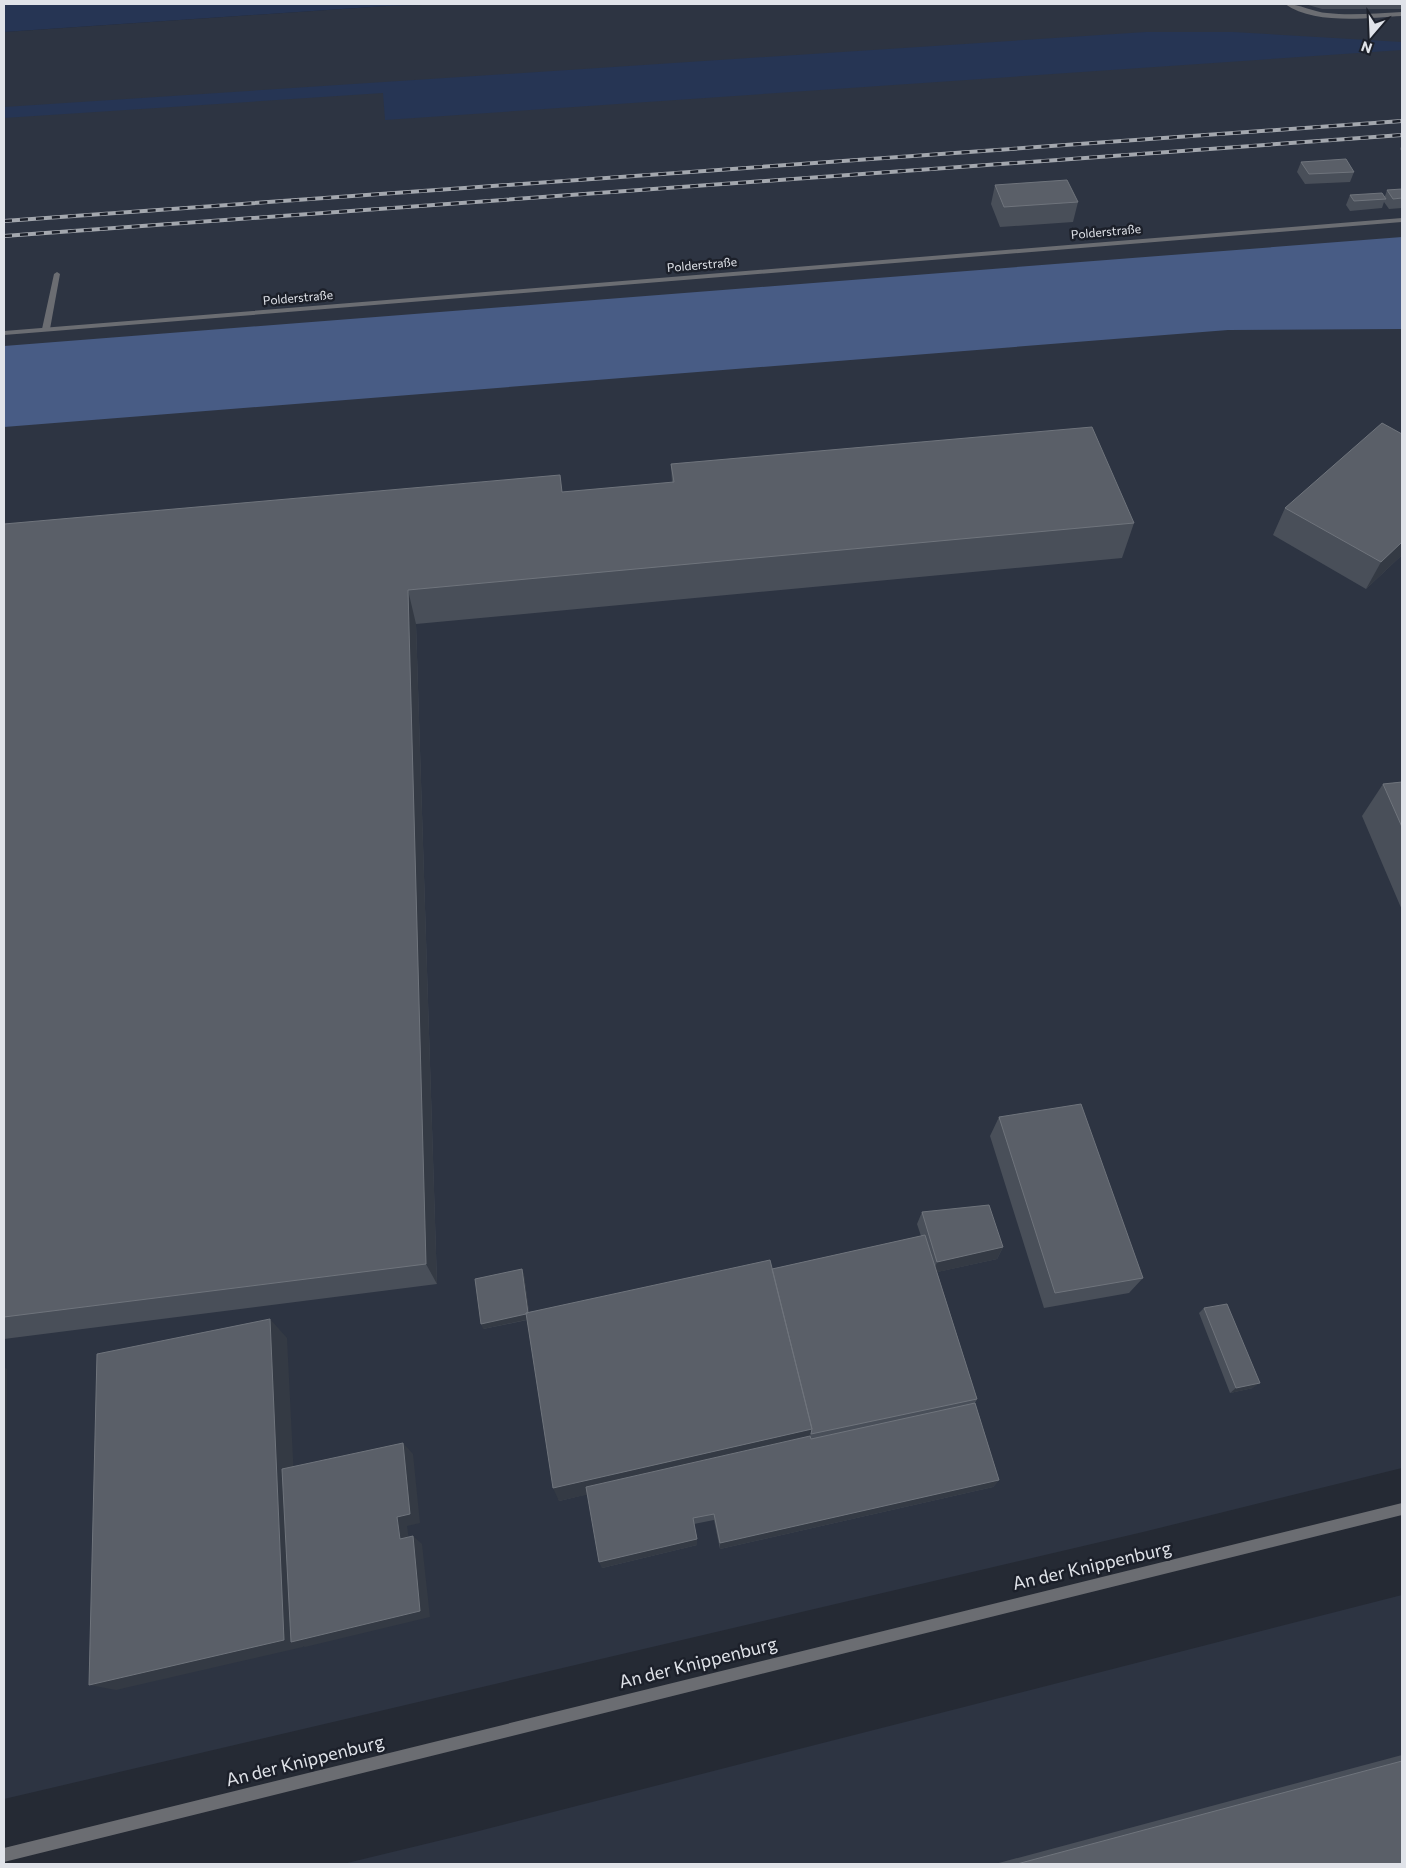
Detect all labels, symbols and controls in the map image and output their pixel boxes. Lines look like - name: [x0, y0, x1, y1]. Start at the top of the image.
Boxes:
- north arrow: [1346, 10, 1396, 60]
- text: N: [1359, 38, 1374, 58]
- street label: Polderstraße: [1070, 221, 1142, 241]
- street label: Polderstraße: [666, 254, 738, 274]
- street label: Polderstraße: [262, 287, 334, 307]
- street label: An der Knippenburg: [1010, 1536, 1174, 1594]
- street label: An der Knippenburg: [616, 1632, 779, 1692]
- street label: An der Knippenburg: [223, 1730, 386, 1790]

